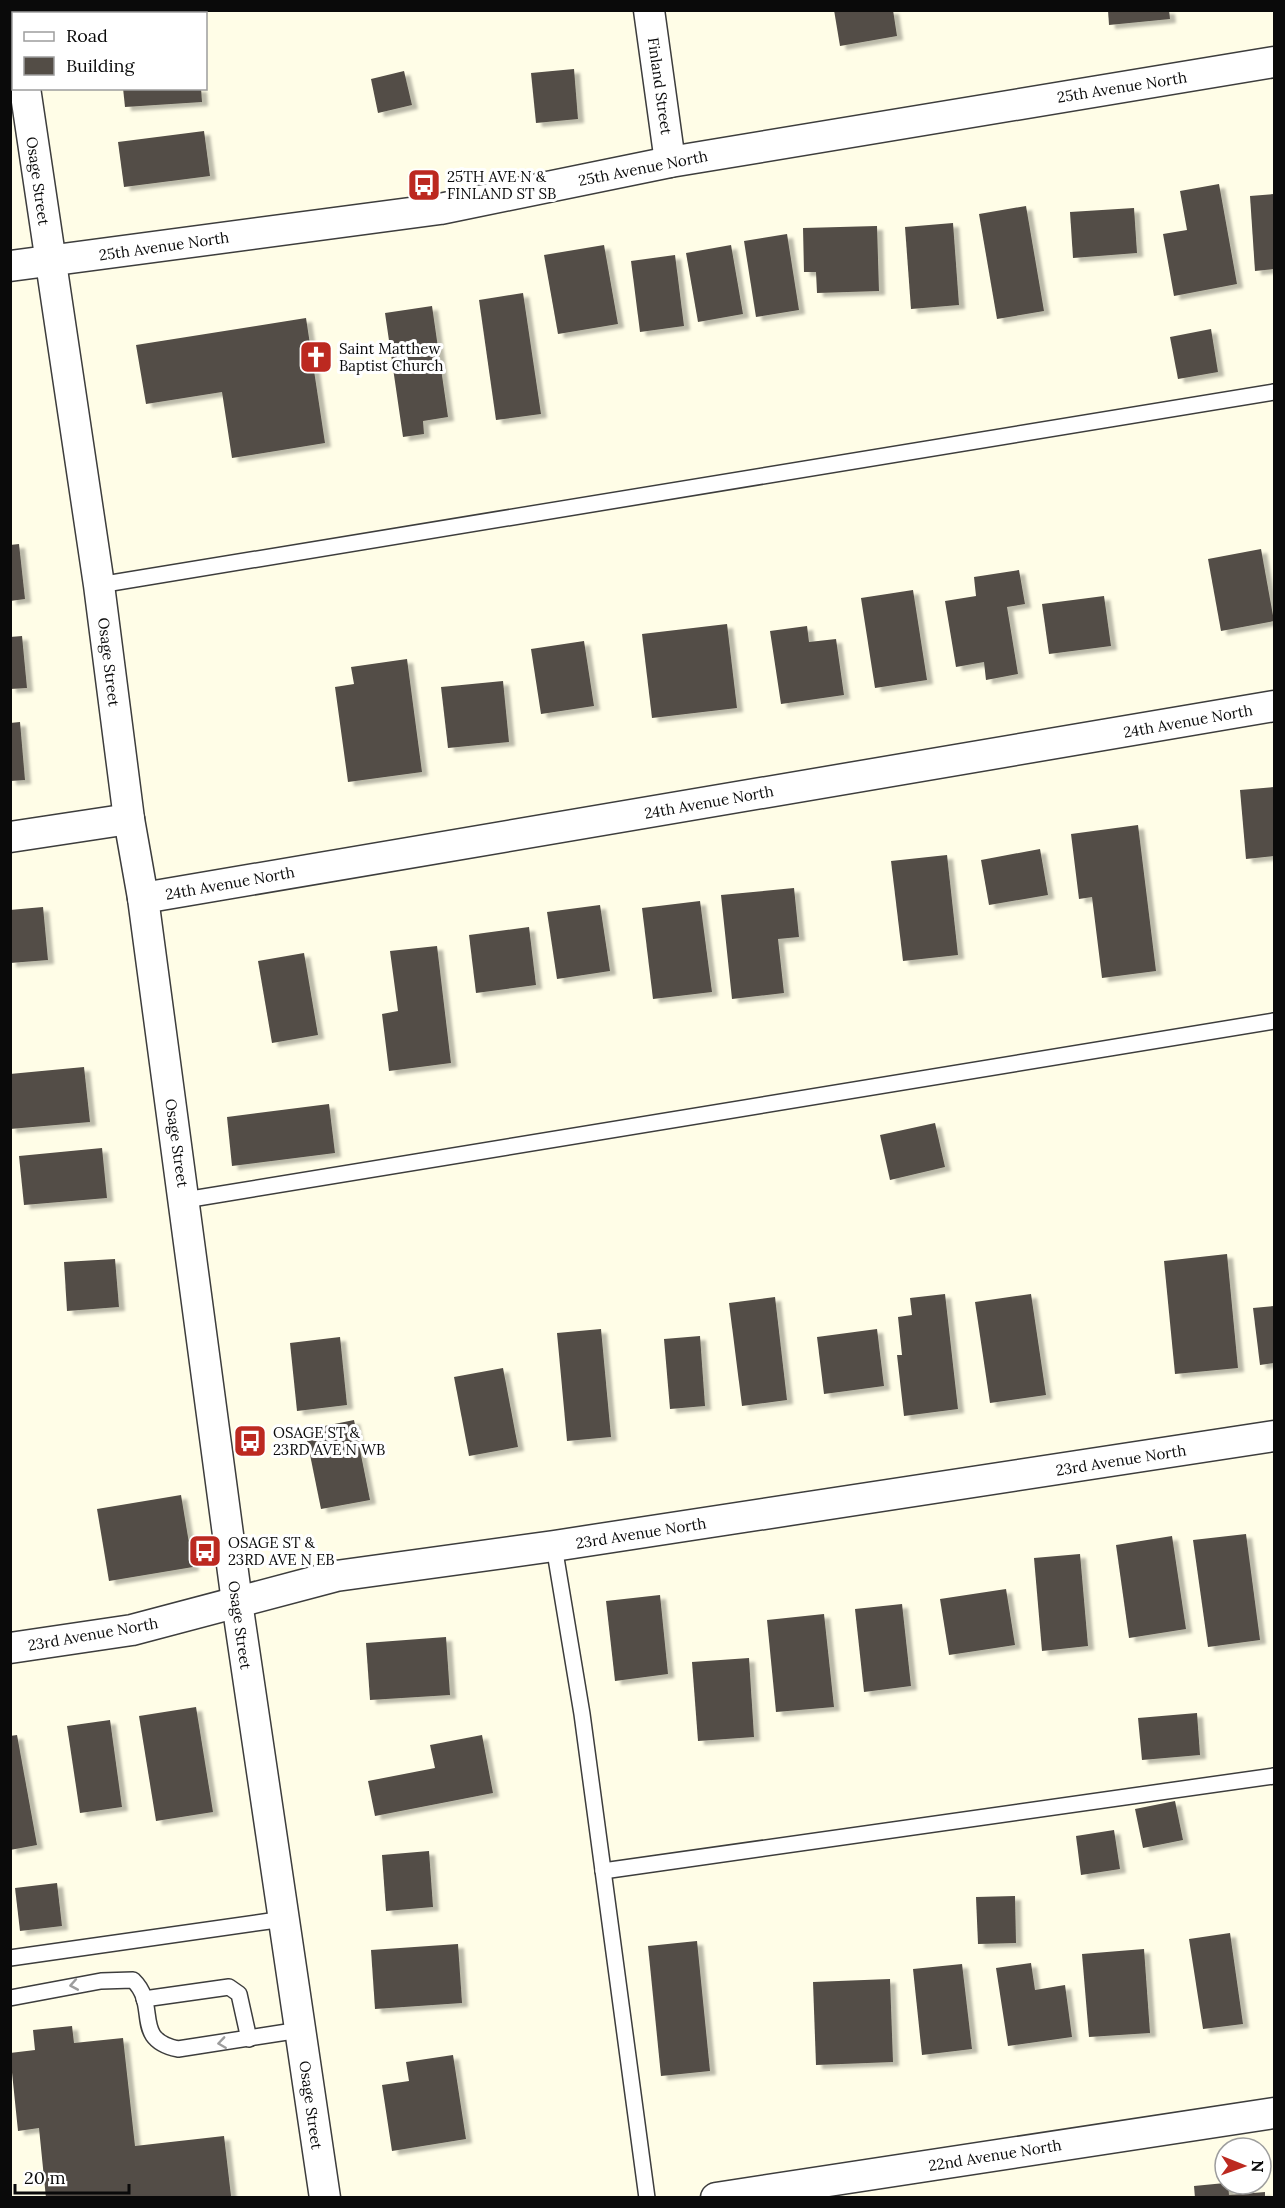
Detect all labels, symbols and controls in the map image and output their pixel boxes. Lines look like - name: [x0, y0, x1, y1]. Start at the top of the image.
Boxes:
- legend: [12, 12, 207, 90]
- text: Road: [66, 24, 108, 47]
- street label: Finland Street: [644, 36, 676, 136]
- text: Building: [66, 54, 136, 77]
- street label: 25th Avenue North: [1056, 67, 1188, 107]
- street label: Osage Street: [22, 135, 54, 227]
- street label: 25th Avenue North: [577, 146, 709, 190]
- bus stop icon: 25TH AVE N & FINLAND ST SB: [406, 167, 442, 203]
- place label: 25TH AVE N & FINLAND ST SB: [447, 167, 556, 203]
- street label: 25th Avenue North: [98, 227, 230, 265]
- church icon: Saint Matthew Baptist Church: [298, 339, 334, 375]
- place label: Saint Matthew Baptist Church: [339, 339, 444, 375]
- street label: Osage Street: [94, 616, 124, 708]
- street label: 24th Avenue North: [1122, 700, 1254, 742]
- street label: 24th Avenue North: [643, 781, 775, 823]
- street label: 24th Avenue North: [164, 862, 296, 904]
- street label: Osage Street: [161, 1097, 193, 1189]
- bus stop icon: OSAGE ST & 23RD AVE N WB: [232, 1423, 268, 1459]
- place label: OSAGE ST & 23RD AVE N WB: [273, 1423, 385, 1459]
- street label: 23rd Avenue North: [1054, 1440, 1188, 1480]
- street label: 23rd Avenue North: [574, 1513, 708, 1553]
- bus stop icon: OSAGE ST & 23RD AVE N EB: [187, 1533, 223, 1569]
- place label: OSAGE ST & 23RD AVE N EB: [228, 1533, 335, 1569]
- street label: Osage Street: [224, 1579, 256, 1671]
- street label: 23rd Avenue North: [26, 1613, 160, 1655]
- one-way arrow: [69, 1978, 79, 1991]
- one-way arrow: [217, 2036, 226, 2048]
- street label: Osage Street: [295, 2059, 327, 2151]
- street label: 22nd Avenue North: [927, 2135, 1063, 2175]
- north arrow: [1213, 2136, 1273, 2196]
- scale bar: [15, 2157, 129, 2195]
- text: N: [1248, 2160, 1268, 2173]
- text: 20 m: [24, 2166, 66, 2189]

